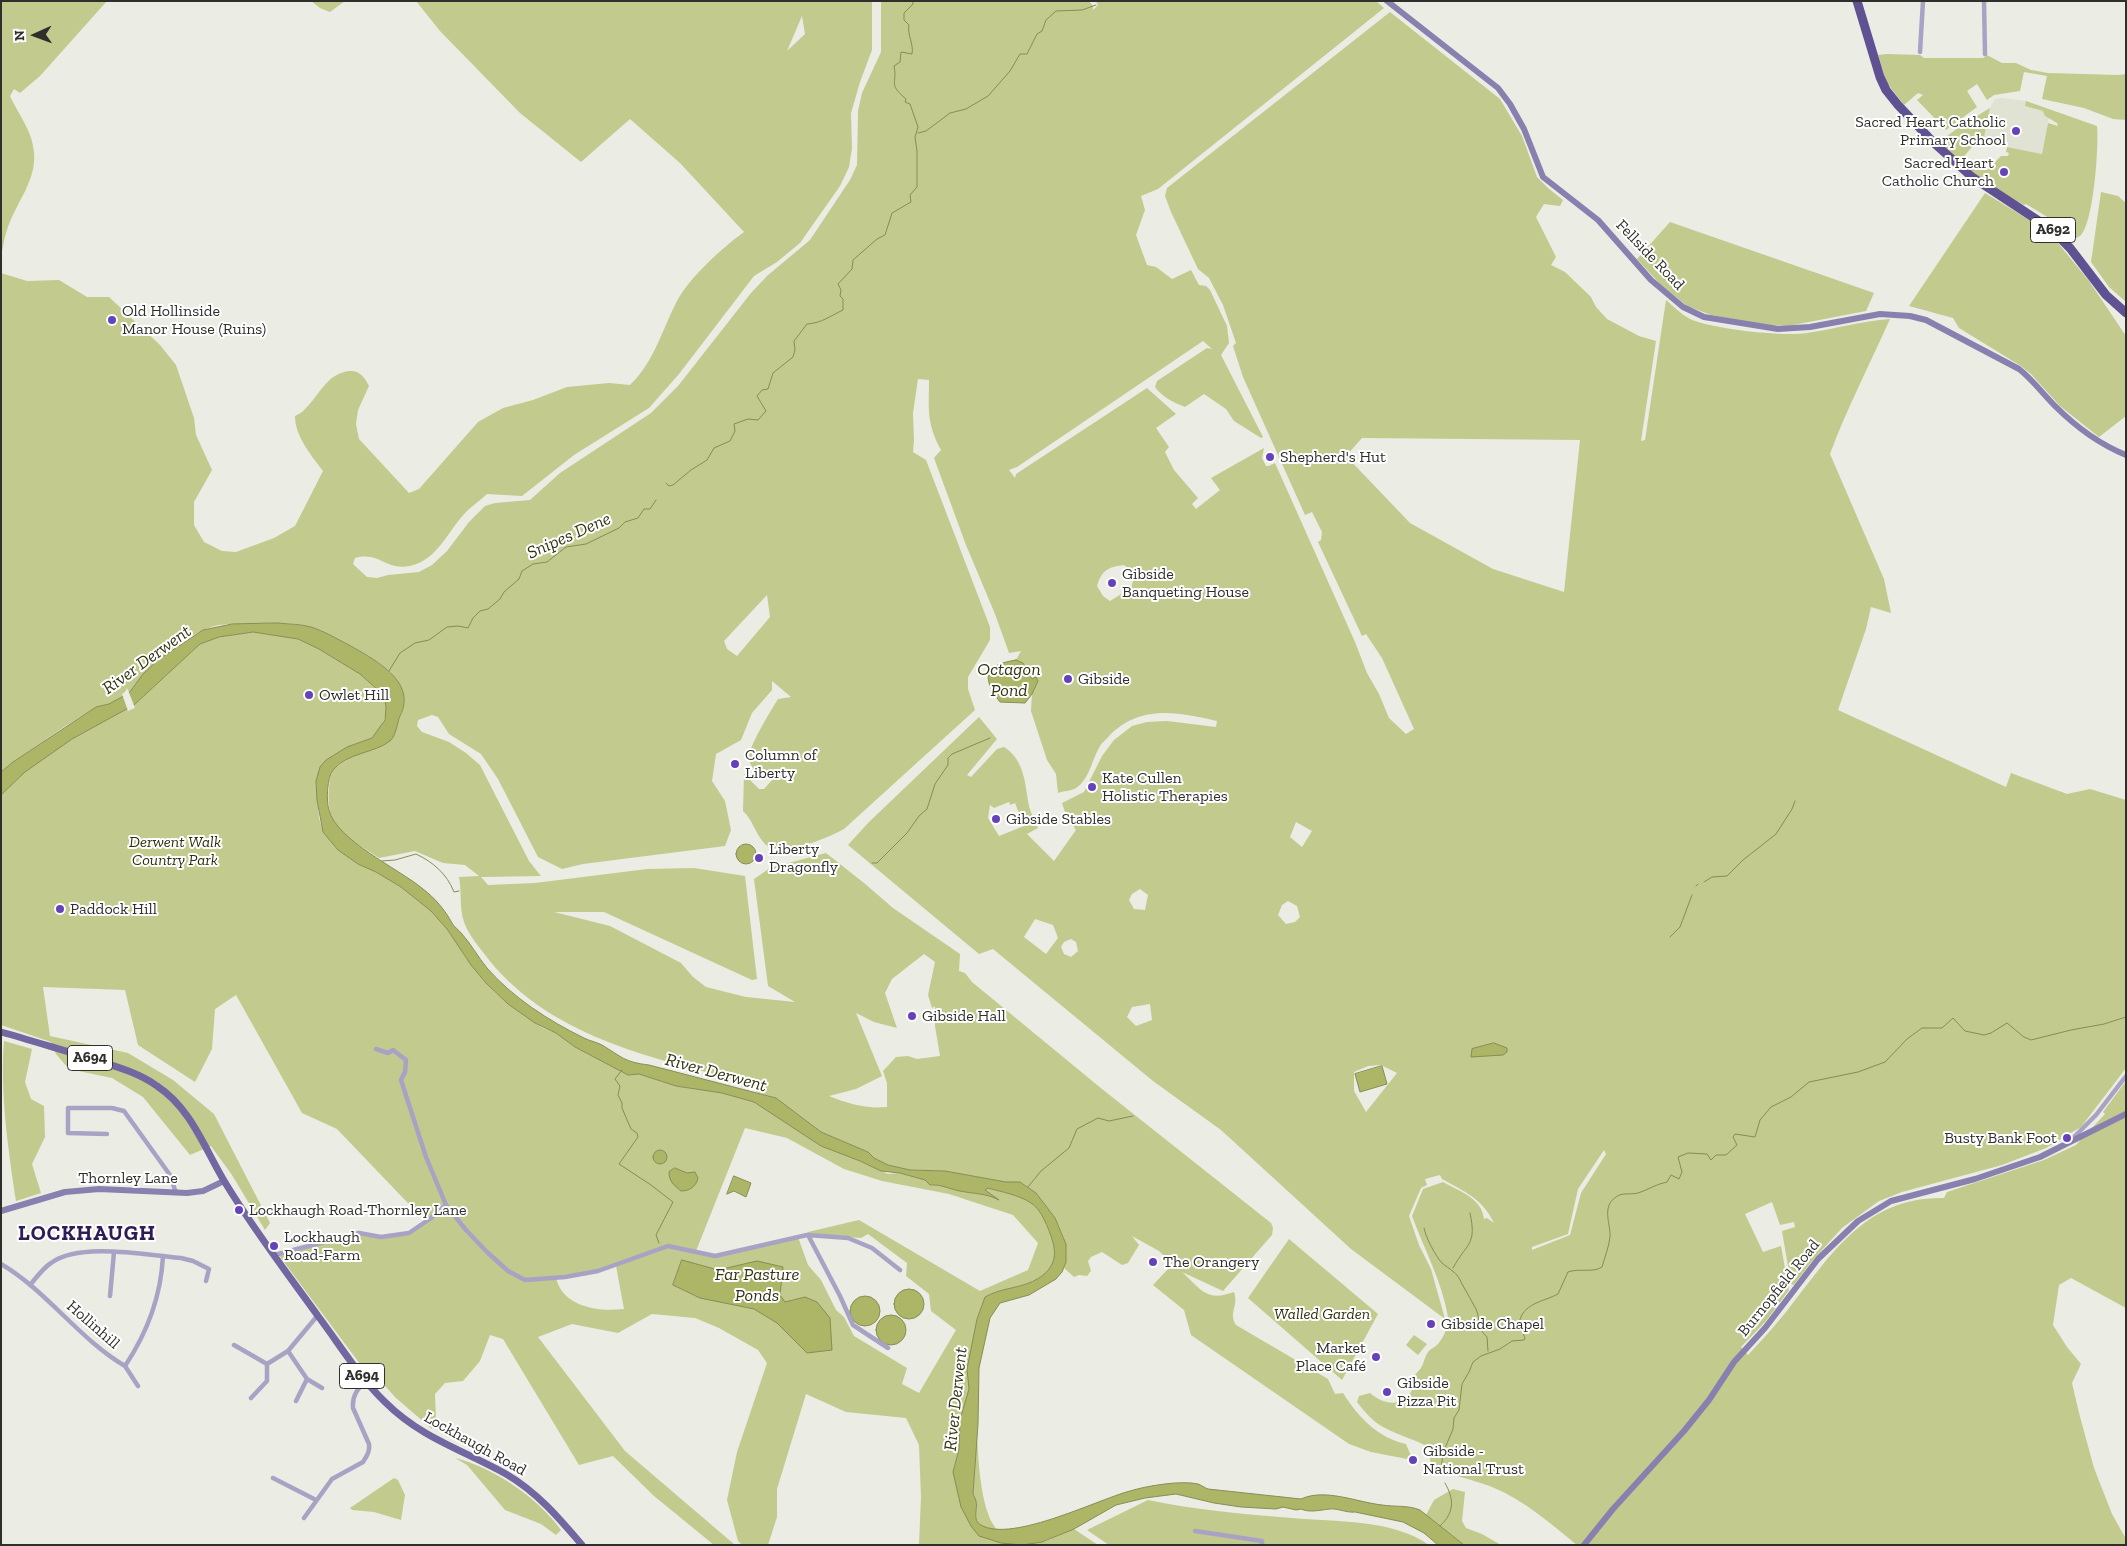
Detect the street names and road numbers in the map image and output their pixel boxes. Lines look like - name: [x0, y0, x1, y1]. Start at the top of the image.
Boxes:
- street label: Fellside Road: [1612, 216, 1688, 294]
- road number: A692: [2030, 218, 2076, 242]
- road number: A694: [68, 1046, 112, 1070]
- street label: Thornley Lane: [78, 1168, 178, 1188]
- street label: Burnopfield Road: [1734, 1236, 1824, 1340]
- street label: Hollinhill: [63, 1297, 123, 1353]
- road number: A694: [340, 1364, 384, 1388]
- street label: Lockhaugh Road: [420, 1408, 530, 1480]

